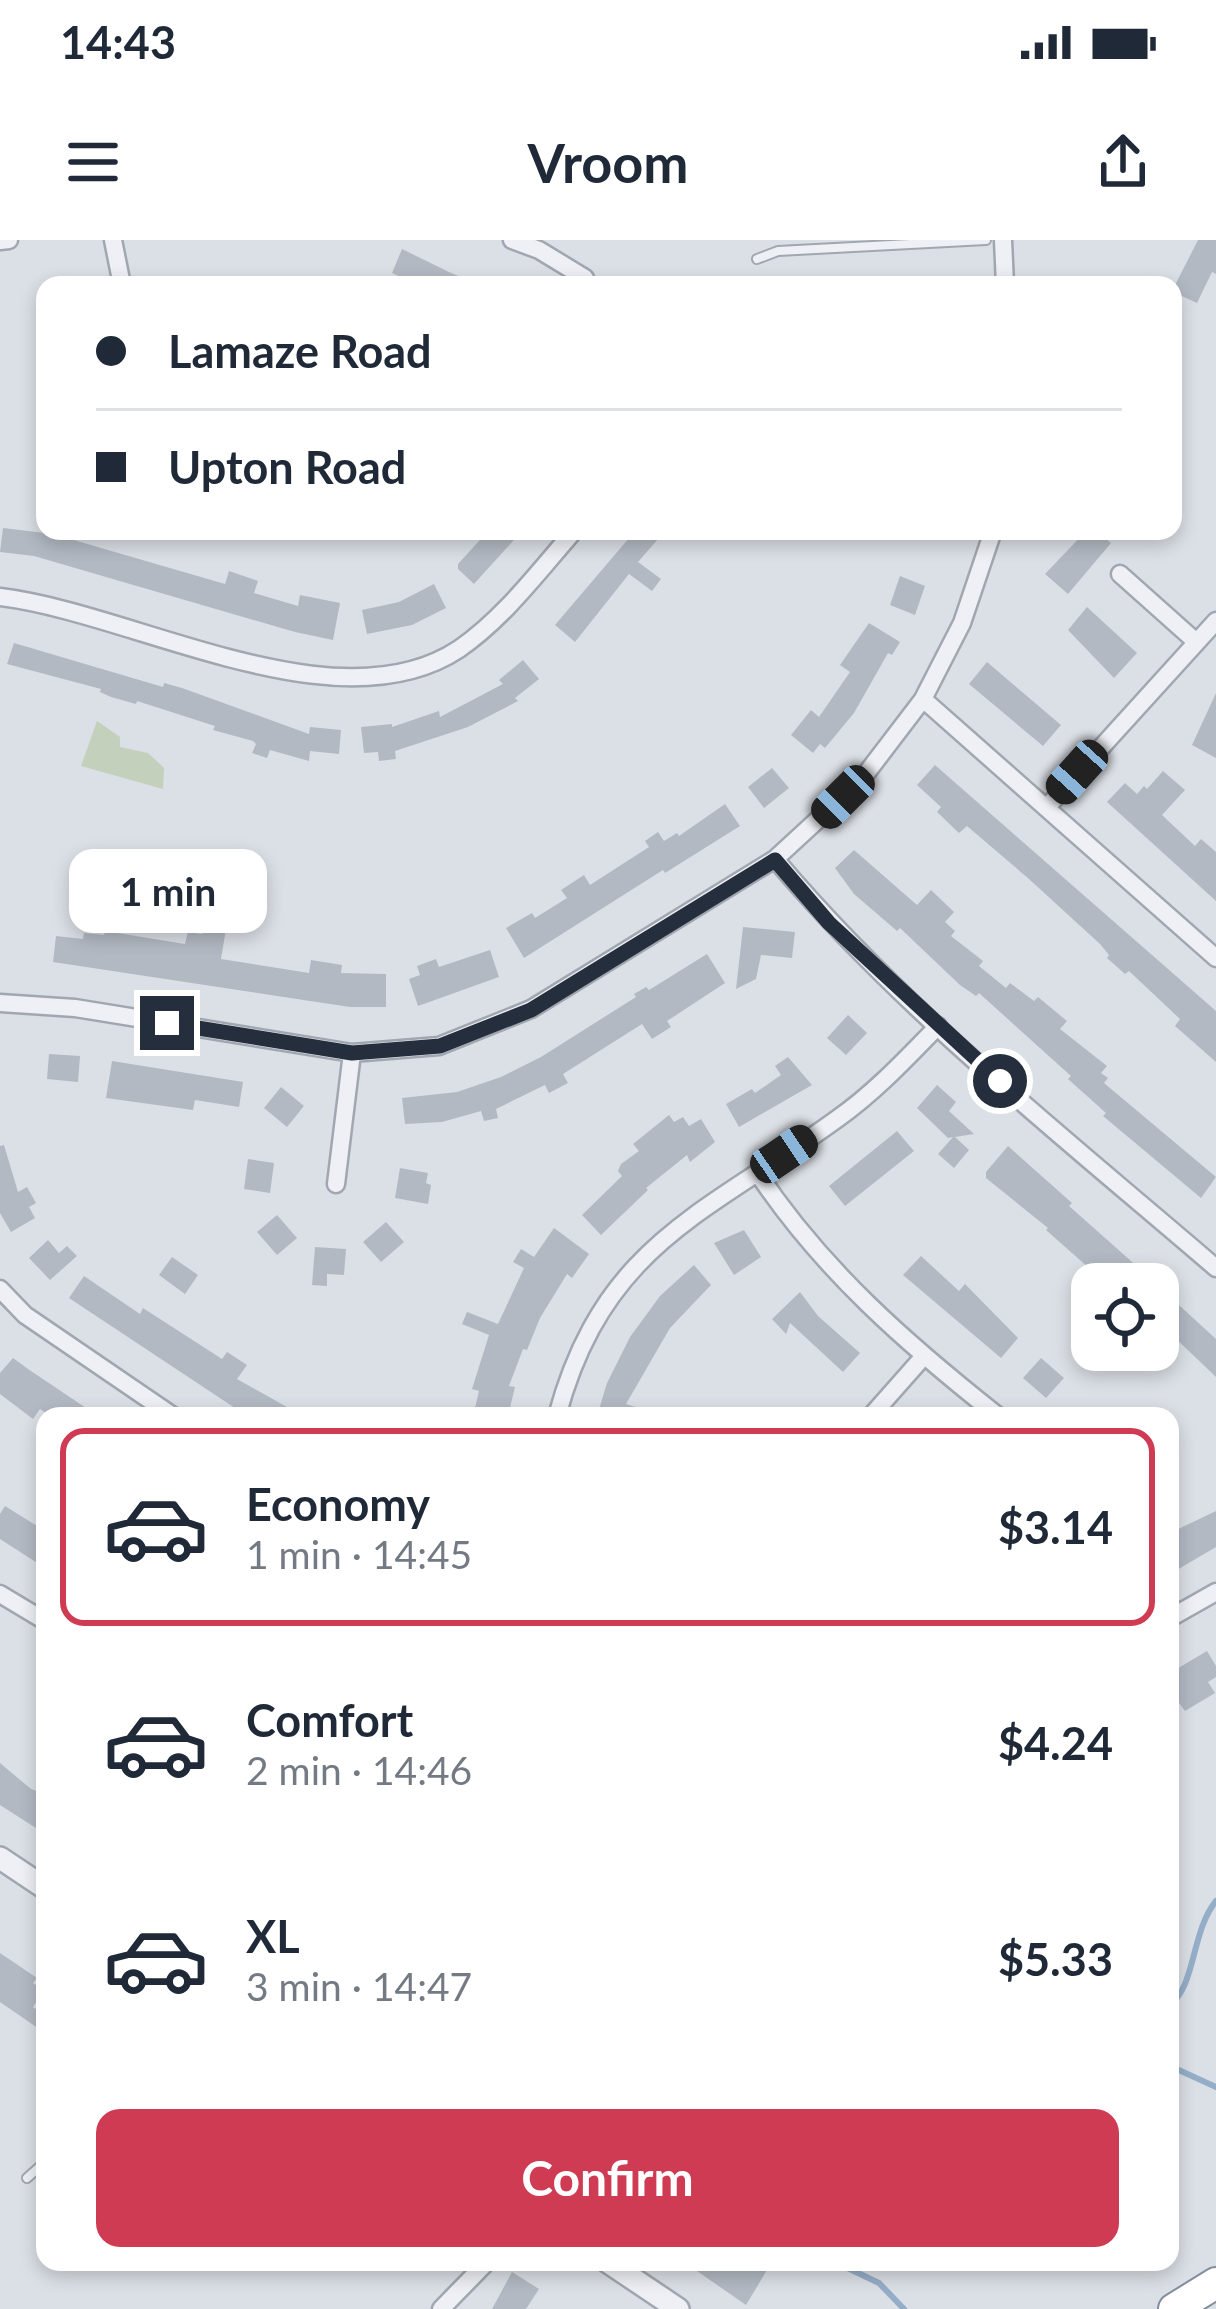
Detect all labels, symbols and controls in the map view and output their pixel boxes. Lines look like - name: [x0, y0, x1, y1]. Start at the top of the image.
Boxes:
- text: 14:43: [60, 15, 176, 69]
- icon: menu: [60, 129, 126, 195]
- icon: share: [1090, 129, 1156, 195]
- text: Vroom: [527, 130, 689, 195]
- text: Lamaze Road: [168, 324, 432, 378]
- text: Upton Road: [168, 440, 406, 494]
- car: [1040, 733, 1114, 811]
- car: [805, 759, 881, 835]
- callout: 1 min: [68, 849, 266, 933]
- text: 1 min: [120, 868, 216, 914]
- route end: [140, 996, 194, 1050]
- route start: [973, 1054, 1027, 1108]
- car: [744, 1119, 824, 1189]
- map controls: [1071, 1263, 1179, 1371]
- button: locate: [1071, 1263, 1179, 1371]
- icon: car: [102, 1473, 210, 1581]
- text: Economy: [246, 1477, 430, 1531]
- text: $3.14: [998, 1500, 1113, 1554]
- text: 1 min · 14:45: [246, 1531, 472, 1577]
- icon: car: [102, 1689, 210, 1797]
- text: Comfort: [246, 1693, 413, 1747]
- text: $4.24: [998, 1716, 1113, 1770]
- text: 2 min · 14:46: [246, 1747, 472, 1793]
- icon: car: [102, 1905, 210, 2013]
- text: XL: [246, 1909, 300, 1963]
- text: $5.33: [998, 1932, 1113, 1986]
- text: 3 min · 14:47: [246, 1963, 472, 2009]
- button: Confirm: [96, 2109, 1119, 2247]

